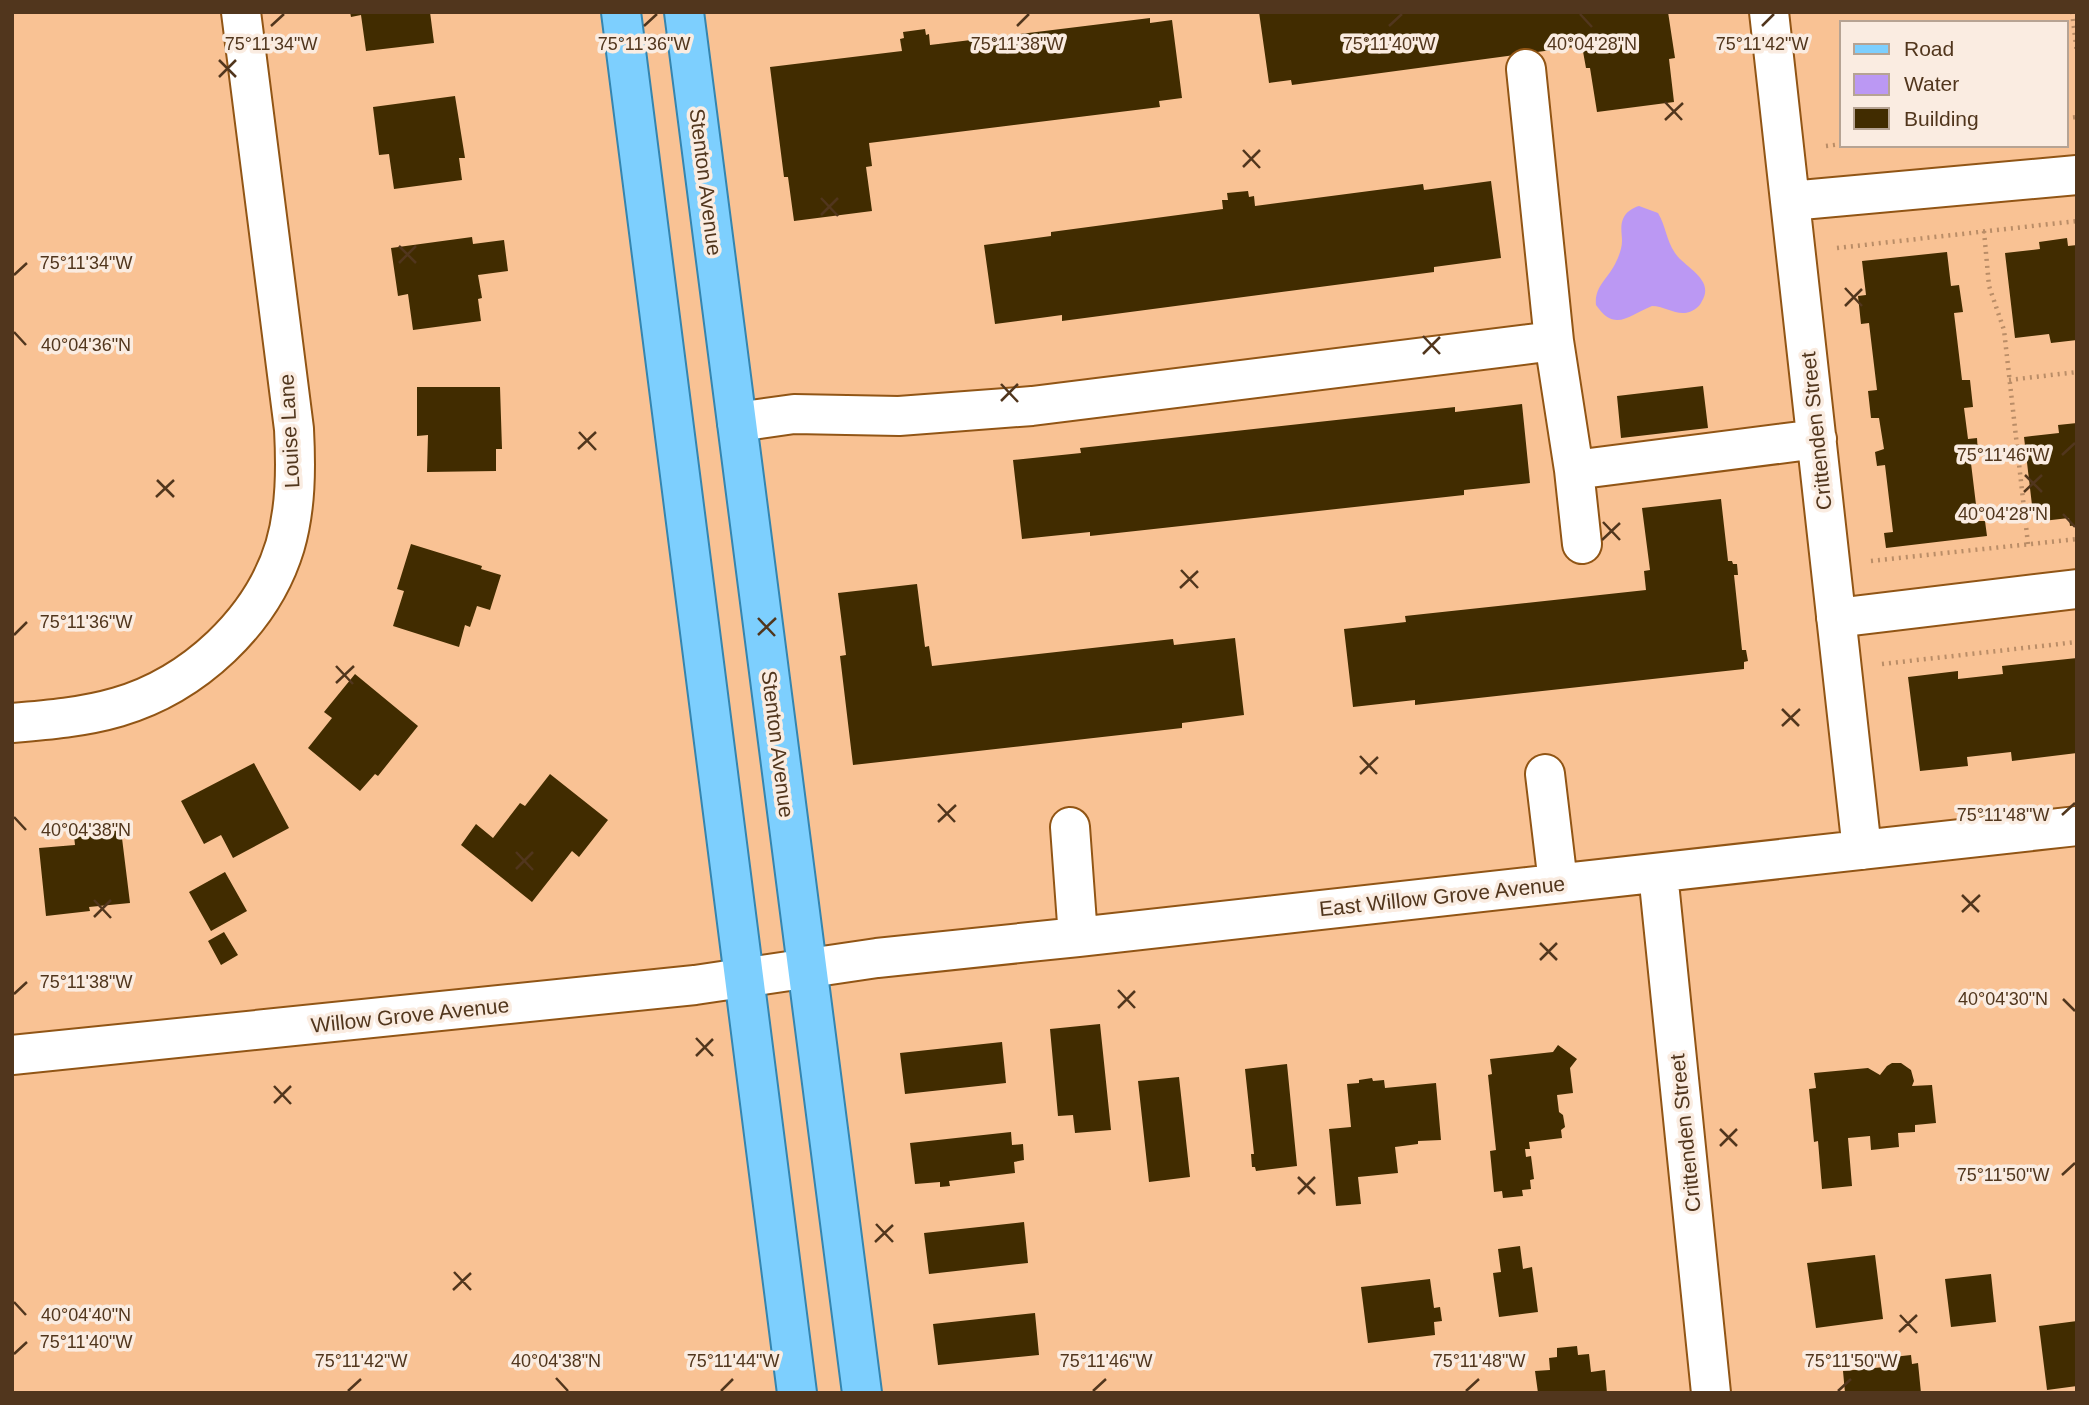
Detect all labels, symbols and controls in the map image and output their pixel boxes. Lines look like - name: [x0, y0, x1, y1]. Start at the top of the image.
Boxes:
- legend: [1840, 21, 2068, 147]
- text: 75°11'34"W: [225, 34, 317, 54]
- text: 75°11'36"W: [598, 34, 690, 54]
- text: 75°11'38"W: [971, 34, 1063, 54]
- text: 75°11'40"W: [1343, 34, 1435, 54]
- text: 40°04'28"N: [1547, 34, 1637, 54]
- text: 75°11'42"W: [1716, 34, 1808, 54]
- text: Road: [1904, 37, 1954, 60]
- text: Water: [1904, 72, 1959, 95]
- street label: Stenton Avenue: [686, 107, 726, 257]
- text: Building: [1904, 107, 1979, 130]
- text: 75°11'34"W: [40, 253, 132, 273]
- text: 40°04'36"N: [41, 335, 131, 355]
- street label: Crittenden Street: [1796, 351, 1836, 511]
- street label: Louise Lane: [275, 373, 303, 489]
- text: 75°11'46"W: [1957, 445, 2049, 465]
- text: 40°04'28"N: [1958, 504, 2048, 524]
- text: 75°11'36"W: [40, 612, 132, 632]
- street label: Stenton Avenue: [758, 669, 798, 819]
- text: 75°11'48"W: [1957, 805, 2049, 825]
- text: 40°04'38"N: [41, 820, 131, 840]
- street label: East Willow Grove Avenue: [1318, 872, 1566, 920]
- text: 75°11'38"W: [40, 972, 132, 992]
- text: 40°04'30"N: [1958, 989, 2048, 1009]
- street label: Willow Grove Avenue: [310, 993, 510, 1037]
- street label: Crittenden Street: [1665, 1053, 1705, 1213]
- text: 75°11'50"W: [1957, 1165, 2049, 1185]
- text: 40°04'40"N: [41, 1305, 131, 1325]
- text: 75°11'40"W: [40, 1332, 132, 1352]
- text: 75°11'42"W: [315, 1351, 407, 1371]
- text: 40°04'38"N: [511, 1351, 601, 1371]
- text: 75°11'44"W: [687, 1351, 779, 1371]
- text: 75°11'46"W: [1060, 1351, 1152, 1371]
- text: 75°11'48"W: [1433, 1351, 1525, 1371]
- text: 75°11'50"W: [1805, 1351, 1897, 1371]

